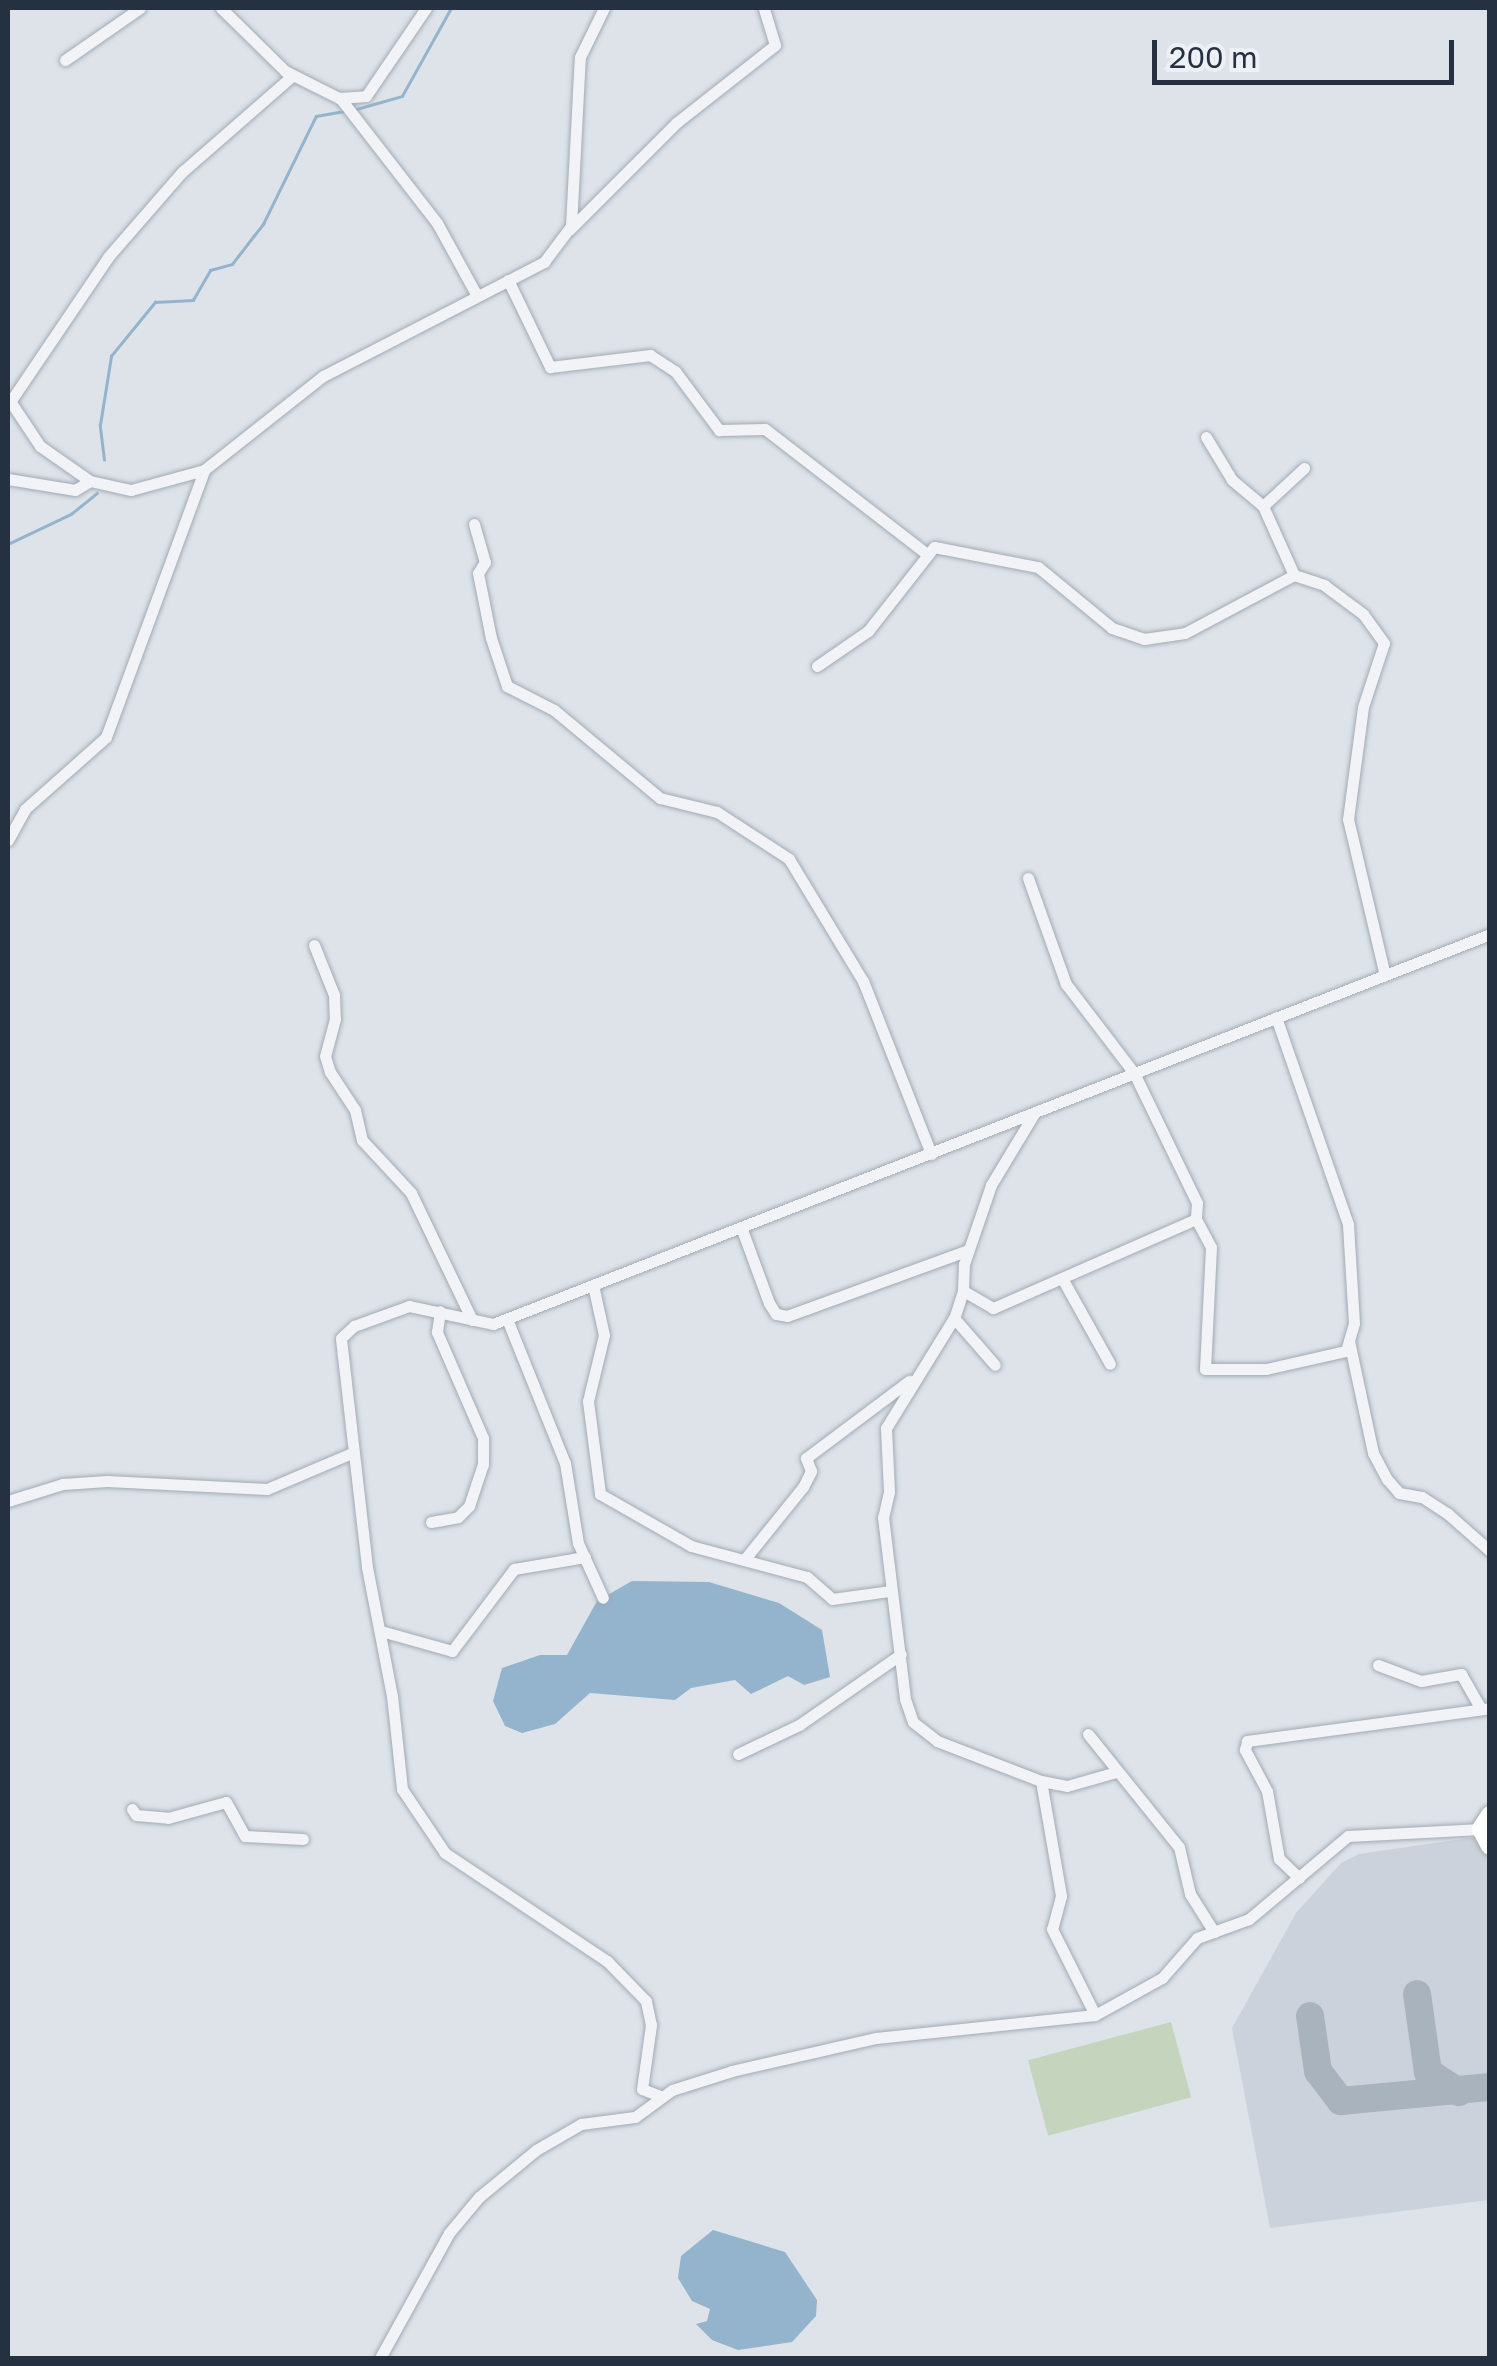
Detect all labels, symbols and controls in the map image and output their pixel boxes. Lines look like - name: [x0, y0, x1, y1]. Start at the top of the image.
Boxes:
- scale bar: [1157, 20, 1460, 82]
- text: 200 m: [1169, 39, 1258, 75]

